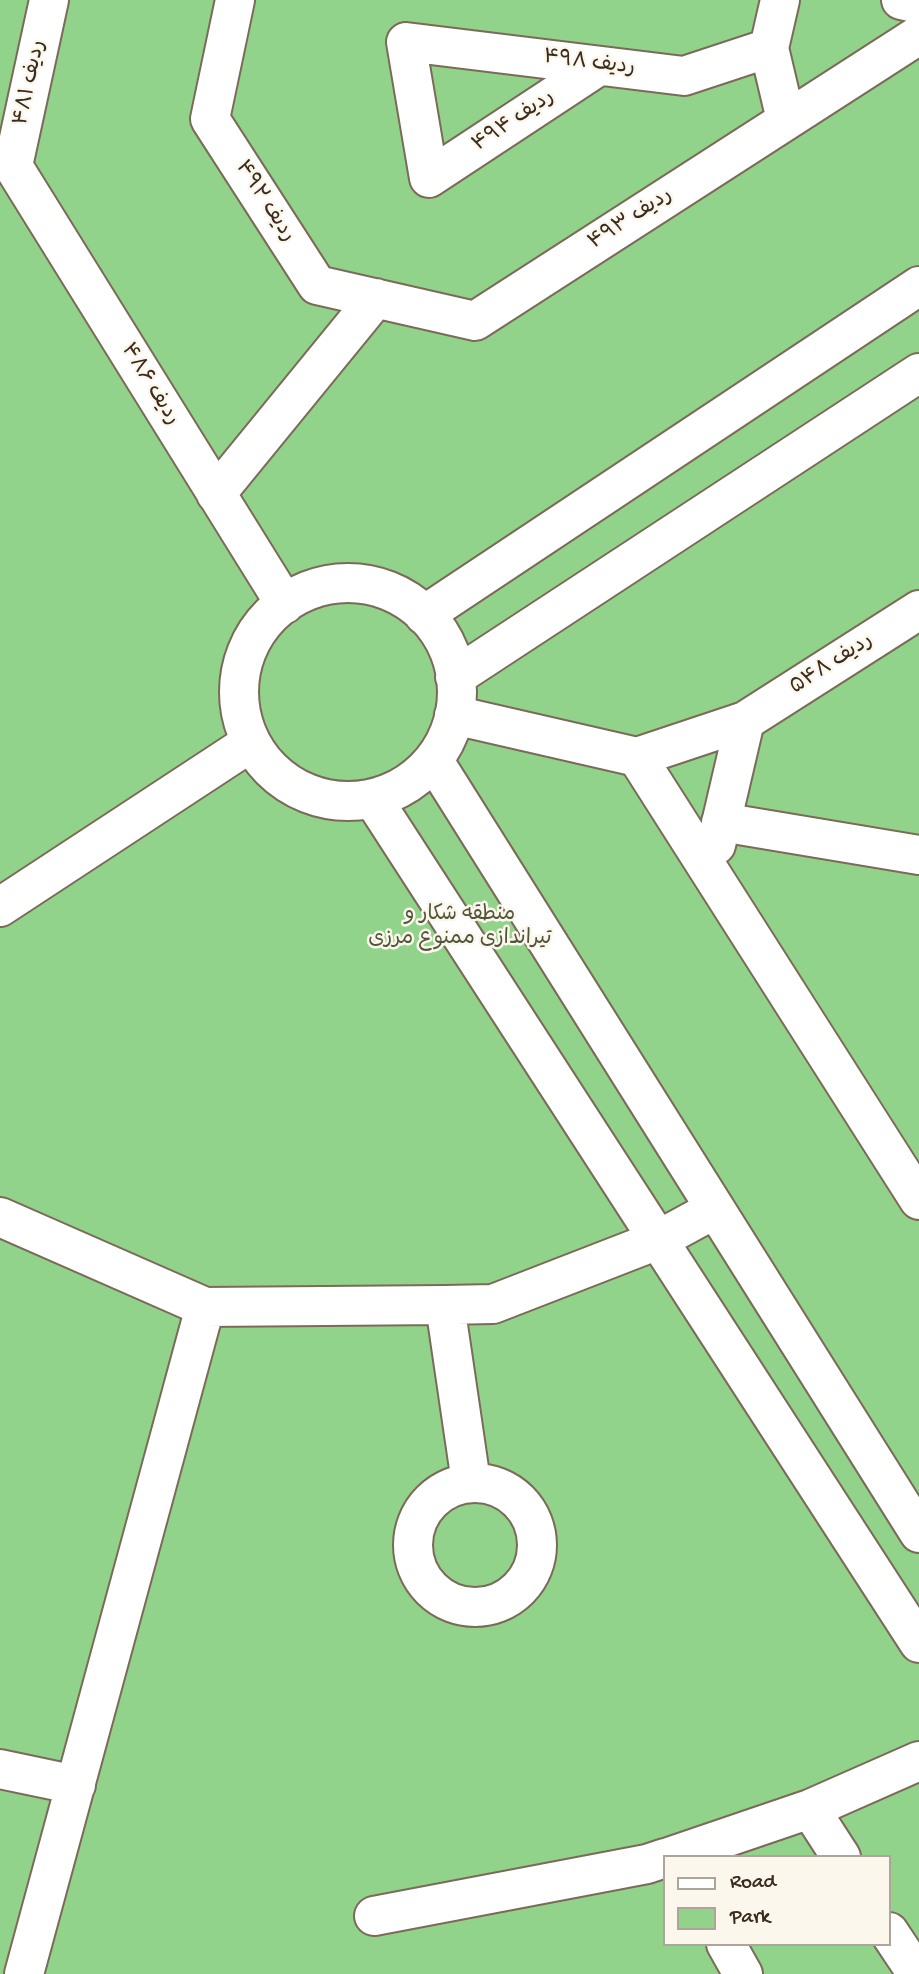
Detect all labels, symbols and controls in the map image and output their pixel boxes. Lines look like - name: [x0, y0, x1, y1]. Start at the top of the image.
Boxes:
- street label: ردیف ۴۸۱: [10, 38, 52, 128]
- street label: ردیف ۴۹۸: [542, 46, 636, 82]
- street label: ردیف ۴۹۴: [468, 86, 560, 158]
- street label: ردیف ۴۹۲: [228, 157, 300, 247]
- street label: ردیف ۴۹۳: [584, 184, 678, 256]
- street label: ردیف ۴۸۶: [114, 339, 184, 431]
- street label: ردیف ۵۴۸: [786, 629, 878, 701]
- park label: منطقه شکار و تیراندازی ممنوع مرزی: [368, 903, 552, 953]
- legend: [664, 1855, 891, 1946]
- text: Road: [730, 1871, 776, 1896]
- text: Park: [730, 1906, 770, 1931]

